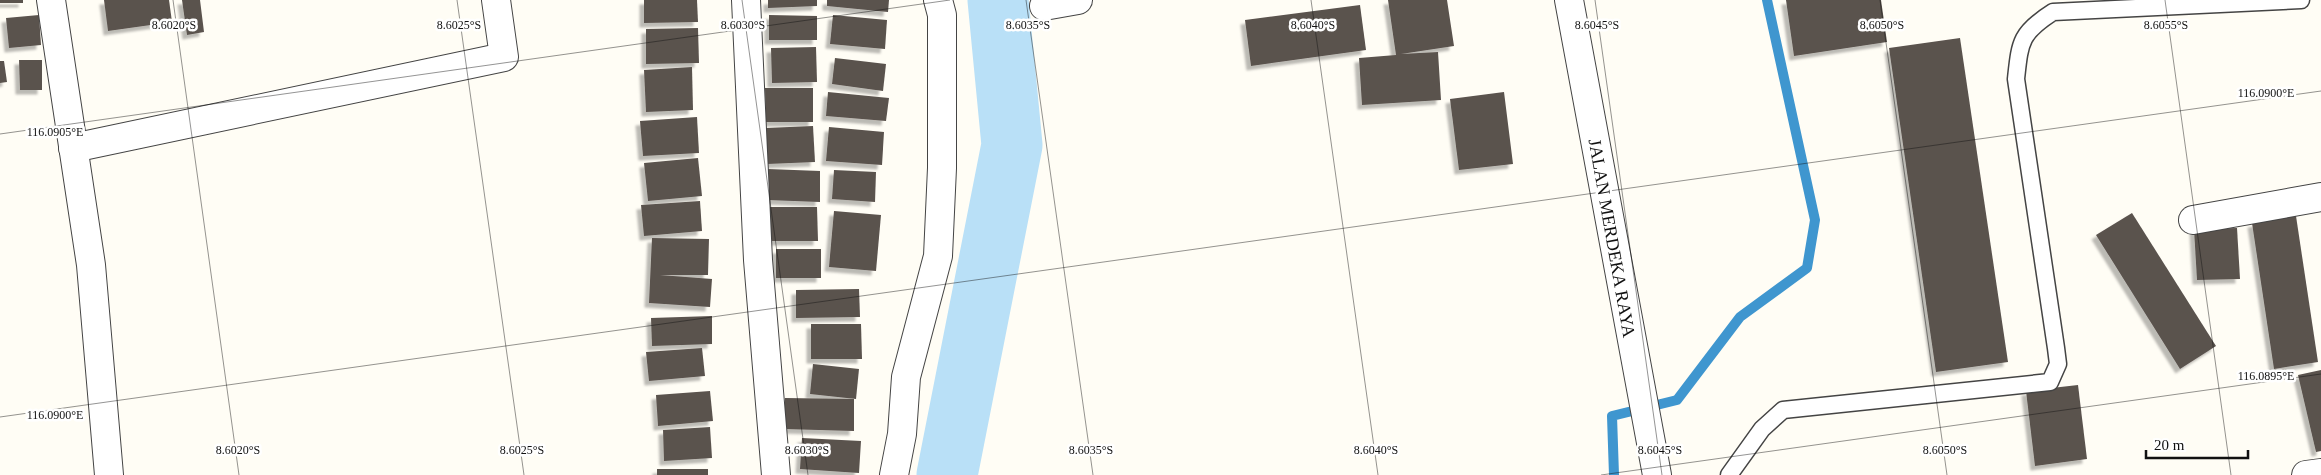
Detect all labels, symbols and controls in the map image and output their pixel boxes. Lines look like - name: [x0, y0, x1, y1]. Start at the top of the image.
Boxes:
- text: 8.6020°S: [152, 18, 196, 32]
- text: 8.6025°S: [437, 18, 481, 32]
- text: 8.6030°S: [721, 18, 765, 32]
- text: 8.6035°S: [1006, 18, 1050, 32]
- text: 8.6040°S: [1291, 18, 1335, 32]
- text: 8.6045°S: [1575, 18, 1619, 32]
- text: 8.6050°S: [1860, 18, 1904, 32]
- text: 8.6055°S: [2144, 18, 2188, 32]
- text: 116.0900°E: [2238, 86, 2294, 100]
- text: 116.0905°E: [27, 125, 83, 139]
- street label: JALAN MERDEKA RAYA: [1585, 137, 1639, 339]
- text: 116.0895°E: [2238, 369, 2294, 383]
- text: 116.0900°E: [27, 408, 83, 422]
- scale bar: [2146, 428, 2248, 460]
- text: 20 m: [2154, 437, 2185, 453]
- text: 8.6020°S: [216, 443, 260, 457]
- text: 8.6025°S: [500, 443, 544, 457]
- text: 8.6030°S: [785, 443, 829, 457]
- text: 8.6035°S: [1069, 443, 1113, 457]
- text: 8.6040°S: [1354, 443, 1398, 457]
- text: 8.6045°S: [1638, 443, 1682, 457]
- text: 8.6050°S: [1923, 443, 1967, 457]

